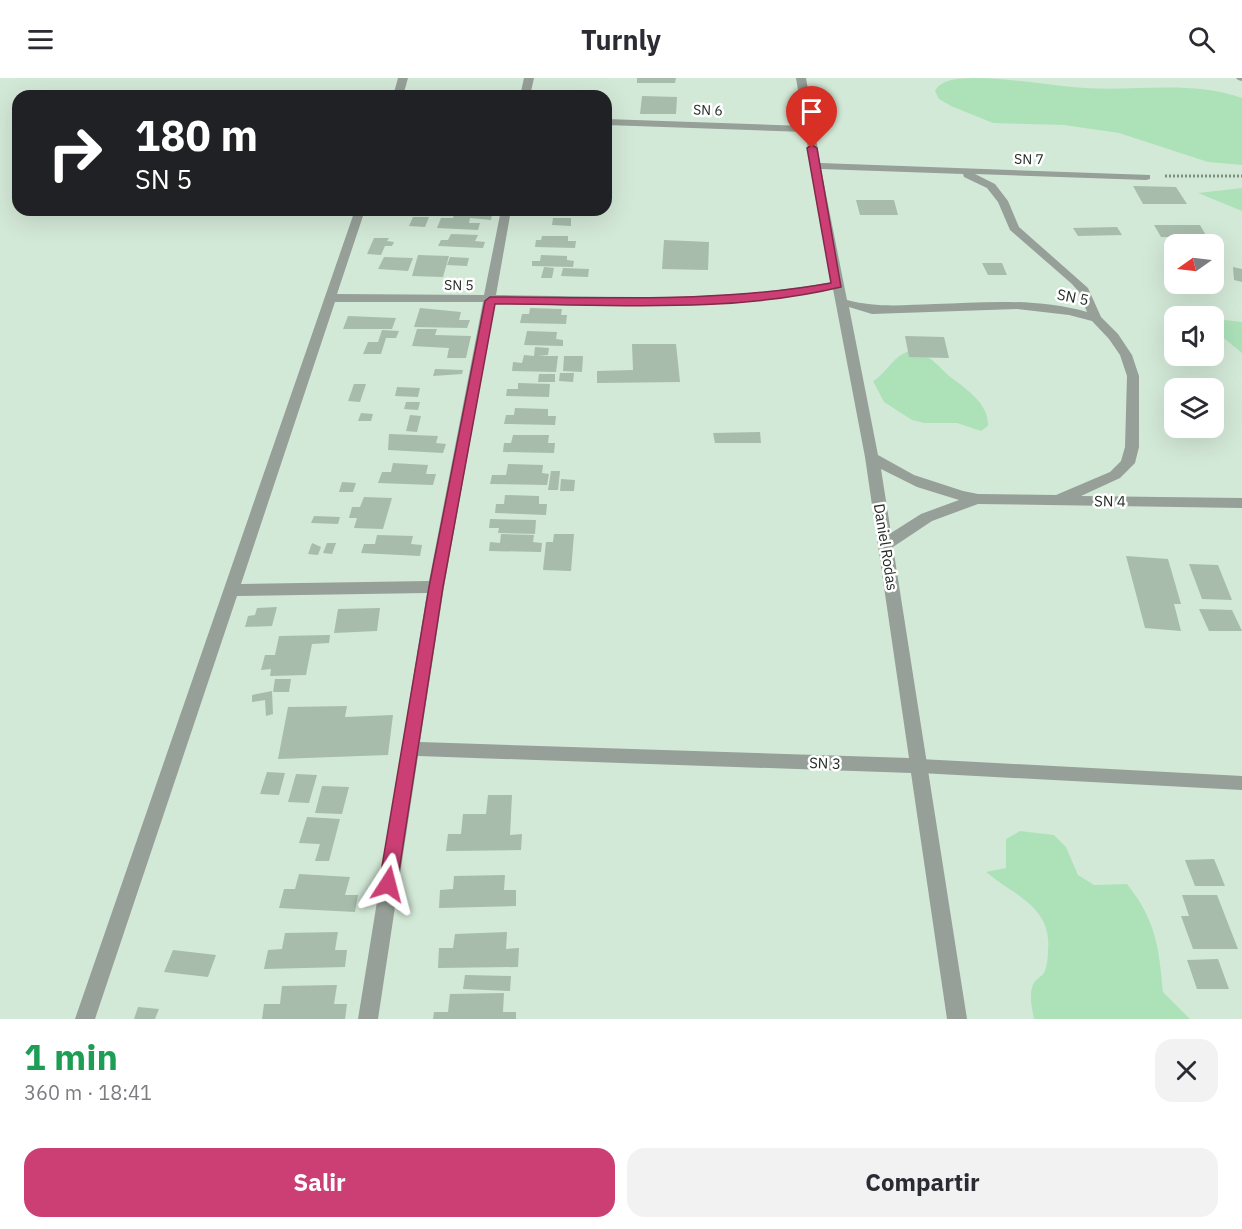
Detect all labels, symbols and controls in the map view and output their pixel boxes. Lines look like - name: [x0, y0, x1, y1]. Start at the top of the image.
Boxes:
- text: Turnly: [581, 22, 661, 57]
- icon: menu: [24, 23, 57, 56]
- icon: search: [1185, 23, 1218, 56]
- pin: [786, 86, 837, 148]
- icon: arrive: [795, 95, 828, 128]
- street label: SN 6: [693, 100, 723, 120]
- text: 180 m: [135, 108, 258, 163]
- icon: right: [36, 114, 114, 192]
- street label: SN 7: [1014, 150, 1044, 168]
- text: SN 5: [135, 161, 192, 196]
- north arrow: [1164, 234, 1224, 294]
- map controls: [1164, 234, 1224, 438]
- street label: SN 5: [444, 276, 474, 294]
- street label: SN 5: [1056, 285, 1090, 309]
- button: sound: [1164, 306, 1224, 366]
- button: layers: [1164, 378, 1224, 438]
- street label: SN 4: [1094, 491, 1126, 511]
- street label: Daniel Rodas: [870, 502, 902, 592]
- street label: SN 3: [809, 753, 841, 773]
- position arrow: [356, 852, 420, 916]
- text: 1 min: [24, 1033, 118, 1080]
- button: close: [1155, 1039, 1218, 1102]
- text: 360 m · 18:41: [24, 1079, 152, 1106]
- button: Salir: [24, 1148, 615, 1217]
- button: Compartir: [627, 1148, 1218, 1217]

